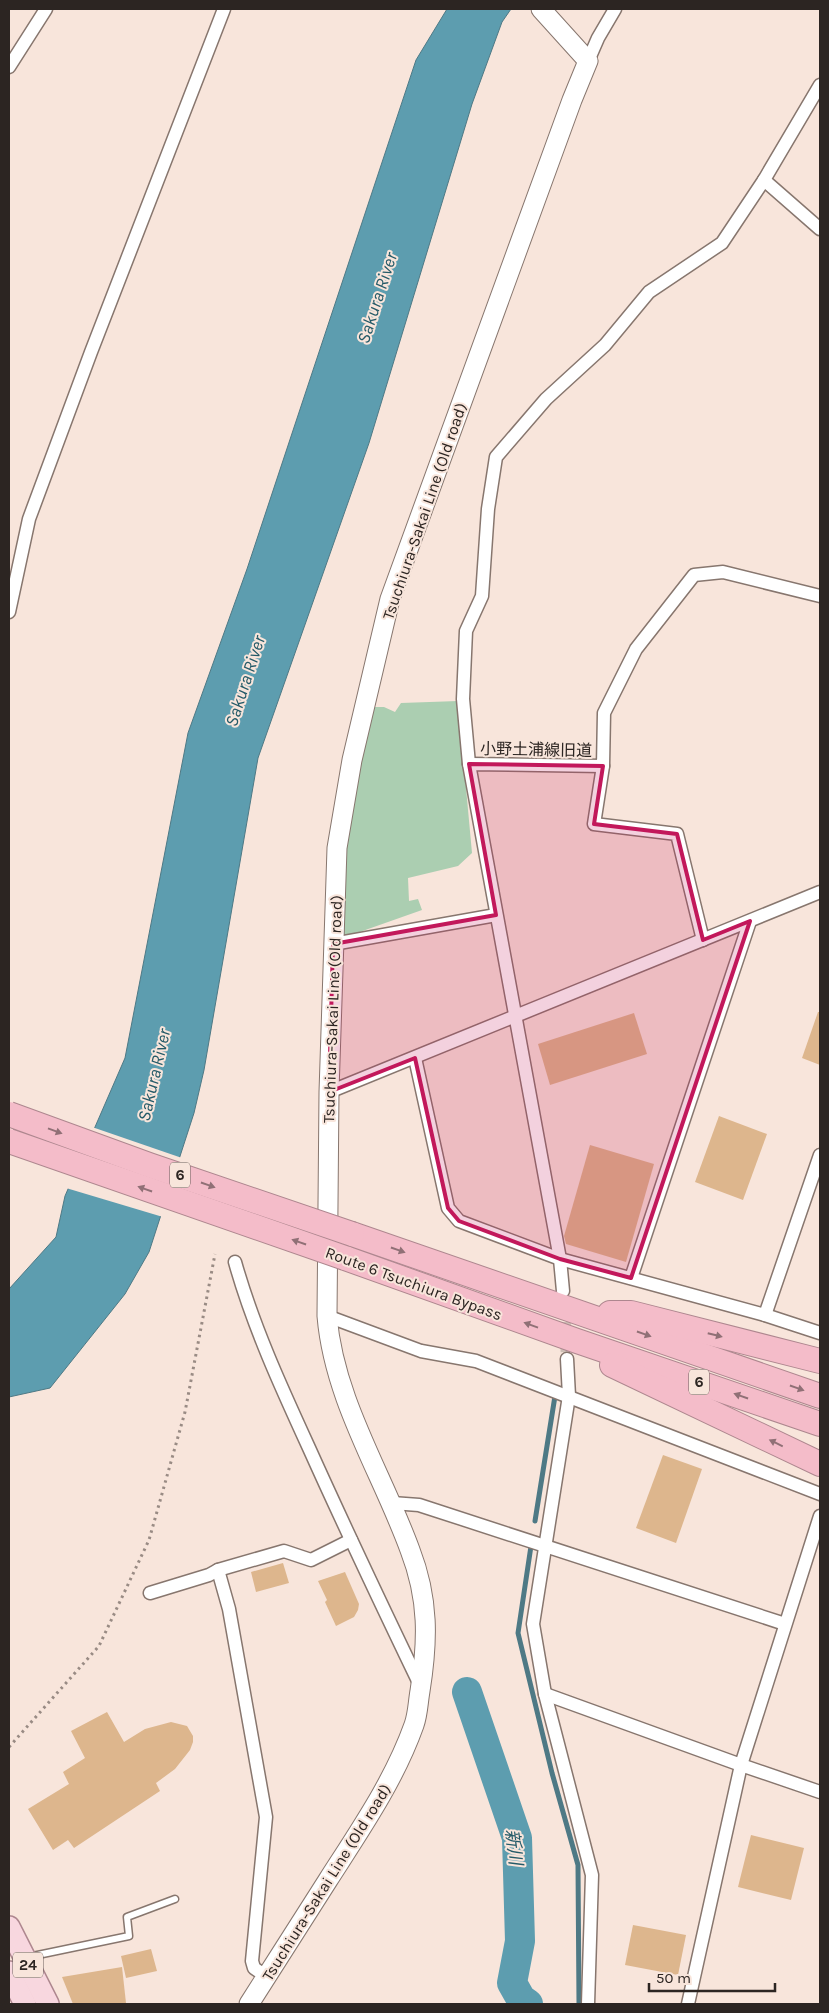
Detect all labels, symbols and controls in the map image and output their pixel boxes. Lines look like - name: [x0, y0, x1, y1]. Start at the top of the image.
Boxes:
- water label: Sakura River: [352, 249, 402, 346]
- street label: Tsuchiura-Sakai Line (Old road): [378, 400, 471, 622]
- water label: Sakura River: [220, 632, 270, 729]
- street label: 小野土浦線旧道: [480, 739, 592, 760]
- street label: Tsuchiura-Sakai Line (Old road): [319, 895, 346, 1123]
- water label: Sakura River: [133, 1026, 176, 1123]
- one-way arrow: [47, 1128, 62, 1135]
- road number: 6: [170, 1162, 190, 1188]
- one-way arrow: [201, 1181, 216, 1189]
- one-way arrow: [138, 1185, 153, 1192]
- one-way arrow: [291, 1238, 306, 1246]
- street label: Route 6 Tsuchiura Bypass: [323, 1243, 505, 1324]
- one-way arrow: [391, 1247, 406, 1254]
- one-way arrow: [523, 1321, 538, 1329]
- one-way arrow: [636, 1331, 651, 1339]
- one-way arrow: [707, 1331, 722, 1339]
- road number: 6: [689, 1370, 709, 1394]
- one-way arrow: [790, 1384, 805, 1392]
- one-way arrow: [733, 1392, 748, 1400]
- one-way arrow: [769, 1439, 783, 1447]
- street label: Tsuchiura-Sakai Line (Old road): [258, 1780, 395, 1984]
- water label: 新川: [501, 1828, 527, 1868]
- road number: 24: [13, 1952, 43, 1978]
- scale bar: [649, 1960, 775, 1992]
- text: 50 m: [656, 1969, 691, 1987]

